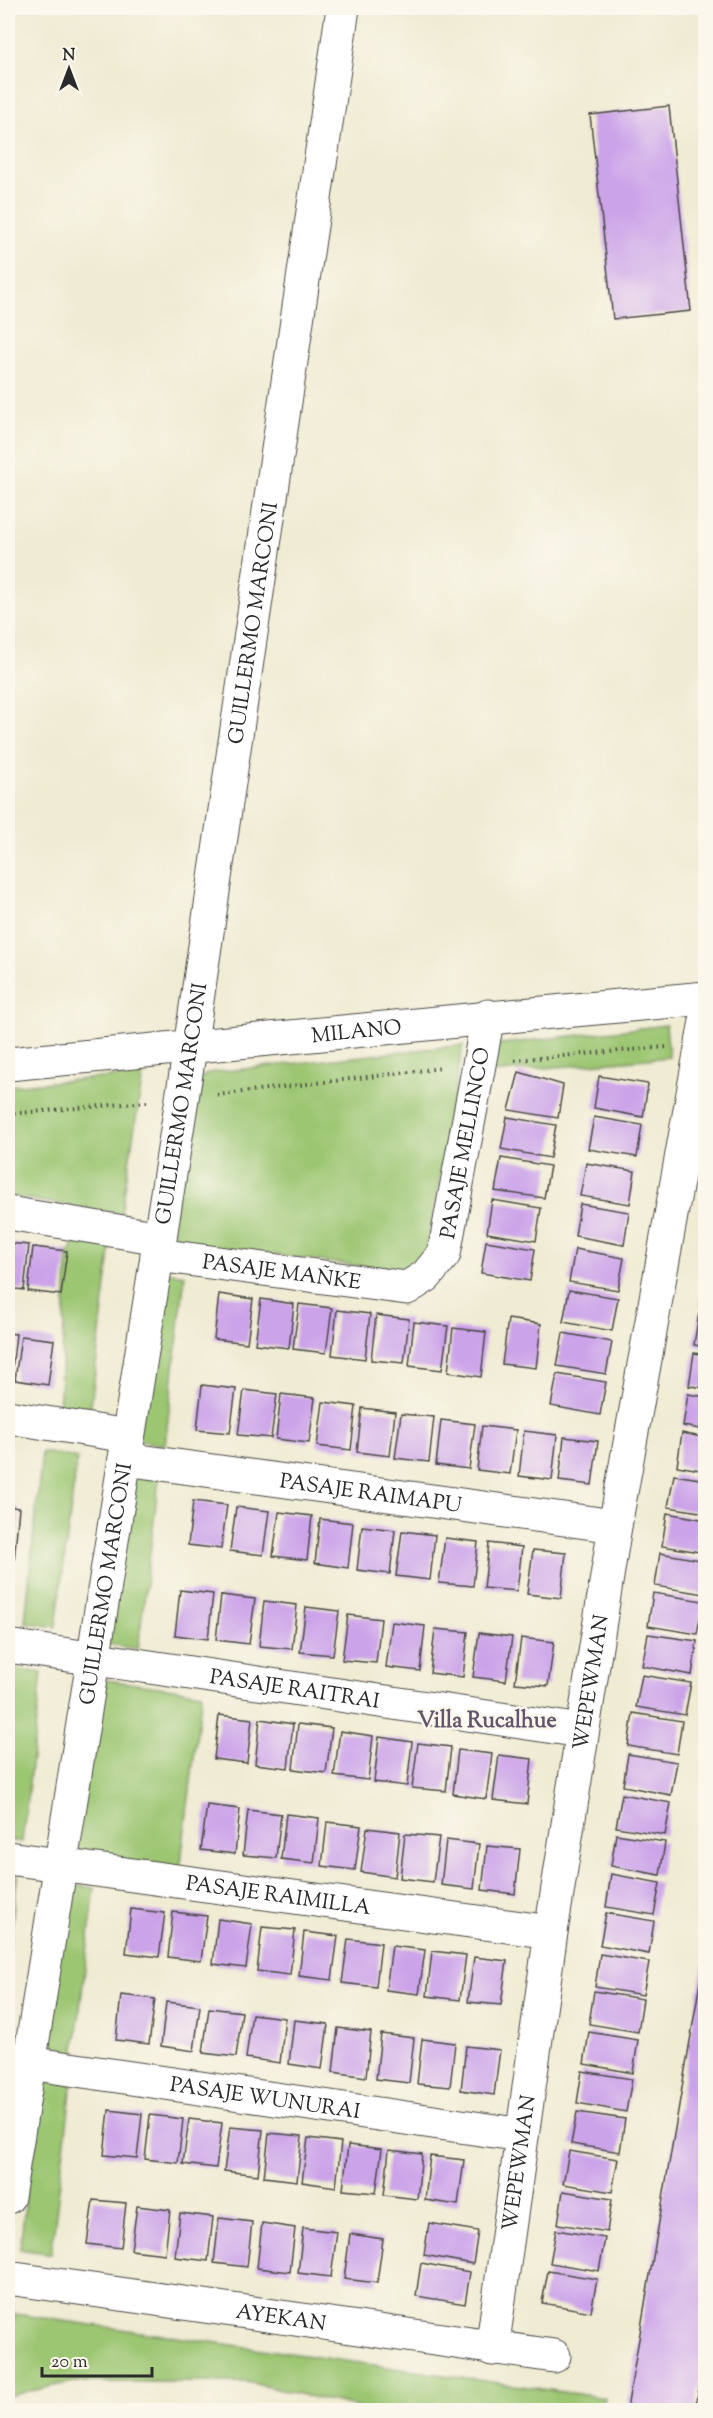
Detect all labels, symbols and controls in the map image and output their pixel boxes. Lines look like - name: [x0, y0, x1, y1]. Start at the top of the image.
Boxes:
- north arrow: [39, 39, 99, 99]
- text: N: [63, 45, 76, 68]
- street label: GUILLERMO MARCONI: [222, 500, 287, 746]
- street label: GUILLERMO MARCONI: [149, 981, 216, 1227]
- street label: MILANO: [310, 1014, 403, 1052]
- street label: PASAJE MELLINCO: [434, 1045, 499, 1242]
- street label: PASAJE MAÑKE: [201, 1248, 363, 1299]
- street label: GUILLERMO MARCONI: [73, 1461, 141, 1707]
- street label: PASAJE RAIMAPU: [278, 1467, 463, 1522]
- street label: WEPEWMAN: [567, 1612, 618, 1753]
- street label: PASAJE RAITRAI: [208, 1663, 382, 1718]
- district label: Villa Rucalhue: [417, 1706, 557, 1738]
- street label: PASAJE RAIMILLA: [184, 1869, 373, 1924]
- street label: PASAJE WUNURAI: [168, 2071, 362, 2128]
- street label: WEPEWMAN: [496, 2093, 545, 2233]
- street label: AYEKAN: [234, 2298, 328, 2340]
- scale bar: [42, 2340, 152, 2378]
- text: 20 m: [51, 2350, 88, 2376]

